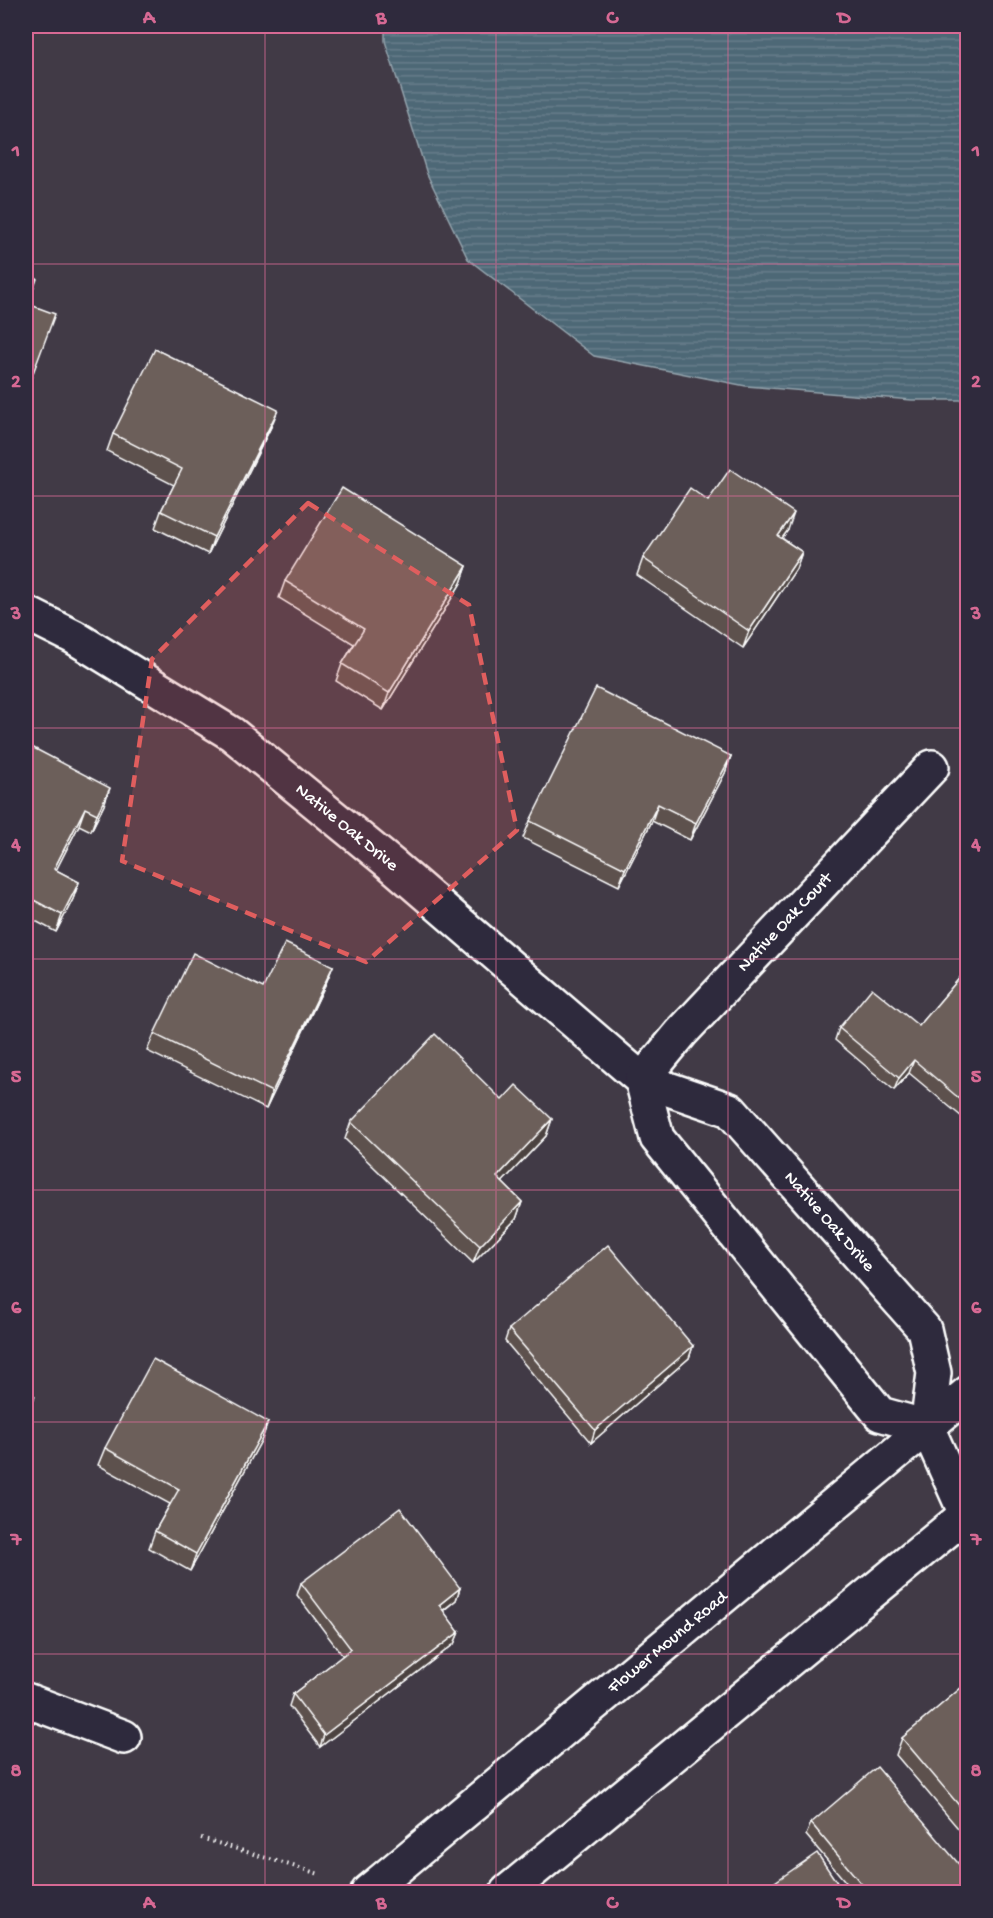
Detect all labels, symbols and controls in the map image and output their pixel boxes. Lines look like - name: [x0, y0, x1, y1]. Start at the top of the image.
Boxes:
- text: A: [142, 8, 157, 31]
- text: B: [375, 8, 387, 31]
- text: C: [606, 8, 620, 31]
- text: D: [835, 8, 851, 31]
- text: 1: [11, 141, 20, 164]
- text: 1: [971, 141, 980, 164]
- text: 2: [11, 372, 21, 395]
- text: 2: [971, 372, 981, 395]
- text: 3: [10, 604, 21, 627]
- text: 3: [970, 604, 981, 627]
- street label: Native Oak Drive: [291, 779, 403, 876]
- text: 4: [10, 835, 21, 858]
- text: 4: [970, 835, 981, 858]
- street label: Native Oak Court: [733, 867, 838, 977]
- text: 5: [11, 1067, 22, 1090]
- text: 5: [971, 1067, 982, 1090]
- street label: Native Oak Drive: [779, 1167, 879, 1277]
- text: 6: [11, 1298, 22, 1321]
- text: 6: [971, 1298, 982, 1321]
- text: 7: [10, 1530, 23, 1553]
- text: 7: [970, 1530, 983, 1553]
- street label: Flower Mound Road: [603, 1586, 733, 1699]
- text: 8: [11, 1761, 22, 1784]
- text: 8: [971, 1761, 982, 1784]
- text: A: [142, 1893, 157, 1916]
- text: B: [375, 1893, 387, 1916]
- text: C: [606, 1893, 620, 1916]
- text: D: [835, 1893, 851, 1916]

